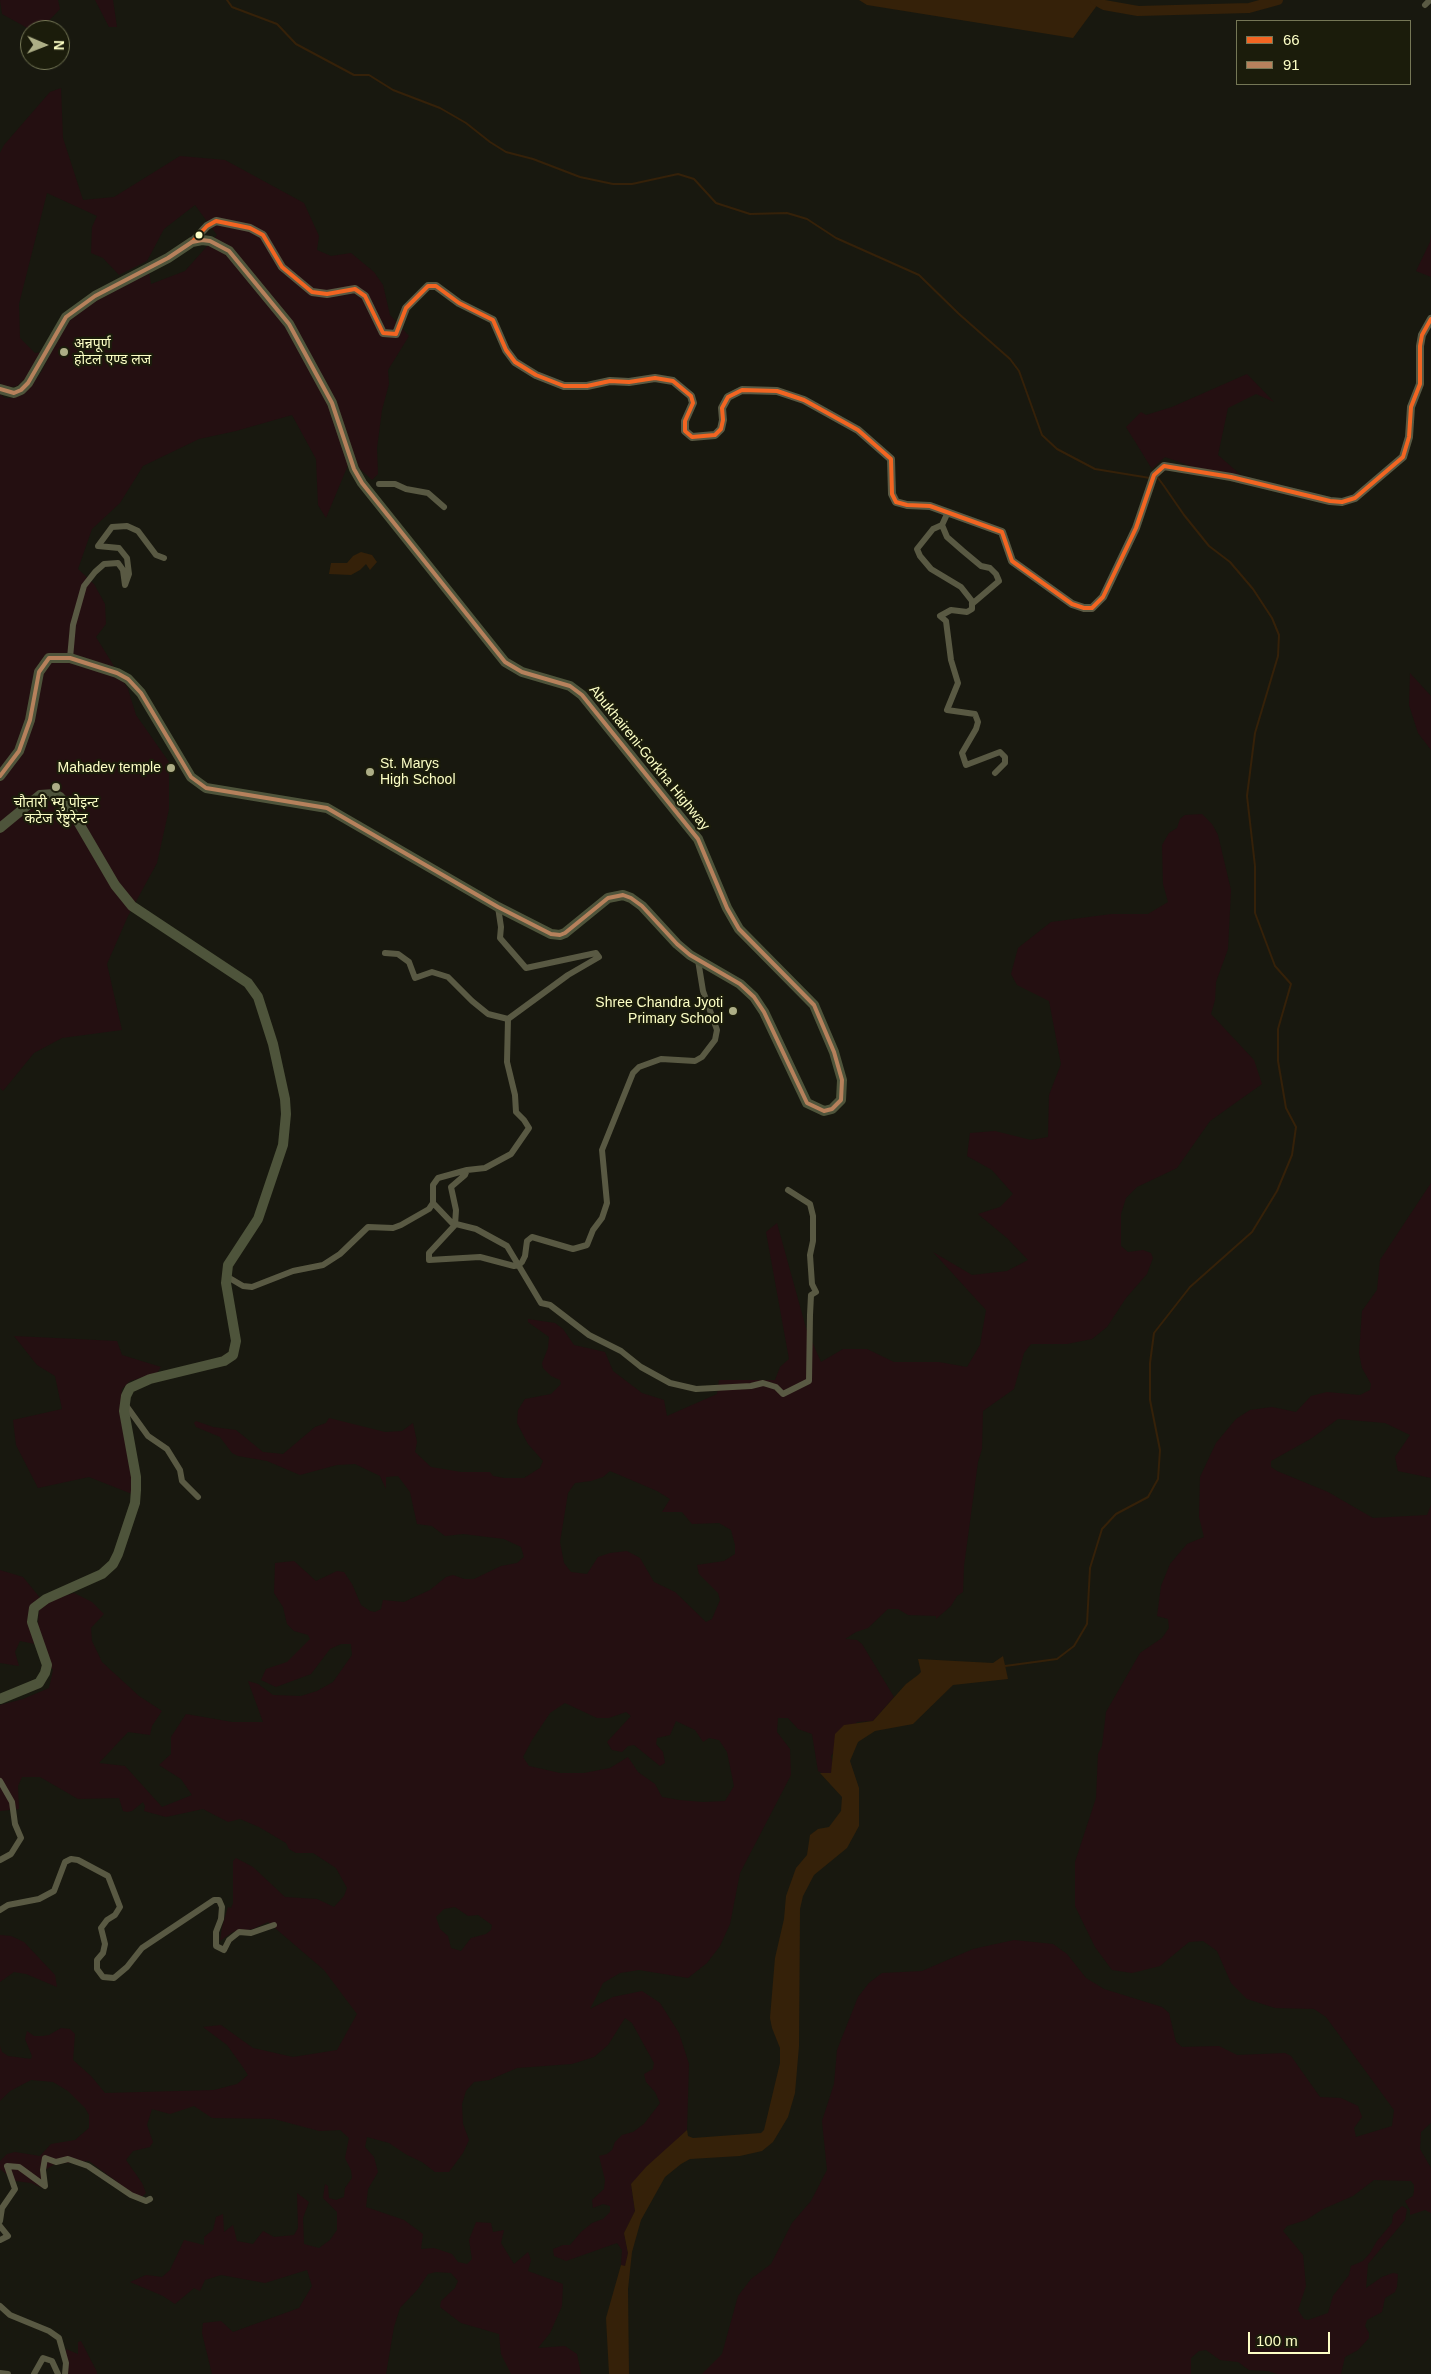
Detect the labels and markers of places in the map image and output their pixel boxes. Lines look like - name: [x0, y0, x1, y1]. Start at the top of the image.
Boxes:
- unlabelled marker: [194, 230, 204, 240]
- place label: अन्नपूर्ण होटल एण्ड लज: [74, 336, 151, 368]
- marker: अन्नपूर्ण होटल एण्ड लज: [58, 346, 70, 358]
- place label: St. Marys High School: [380, 756, 455, 789]
- place label: Mahadev temple: [57, 760, 161, 776]
- marker: Mahadev temple: [165, 762, 177, 774]
- marker: St. Marys High School: [364, 766, 376, 778]
- marker: चौतारी भ्यु पोइन्ट कटेज रेष्टुरेन्ट: [50, 781, 62, 793]
- place label: चौतारी भ्यु पोइन्ट कटेज रेष्टुरेन्ट: [13, 795, 99, 828]
- place label: Shree Chandra Jyoti Primary School: [595, 995, 723, 1028]
- marker: Shree Chandra Jyoti Primary School: [727, 1005, 739, 1017]

